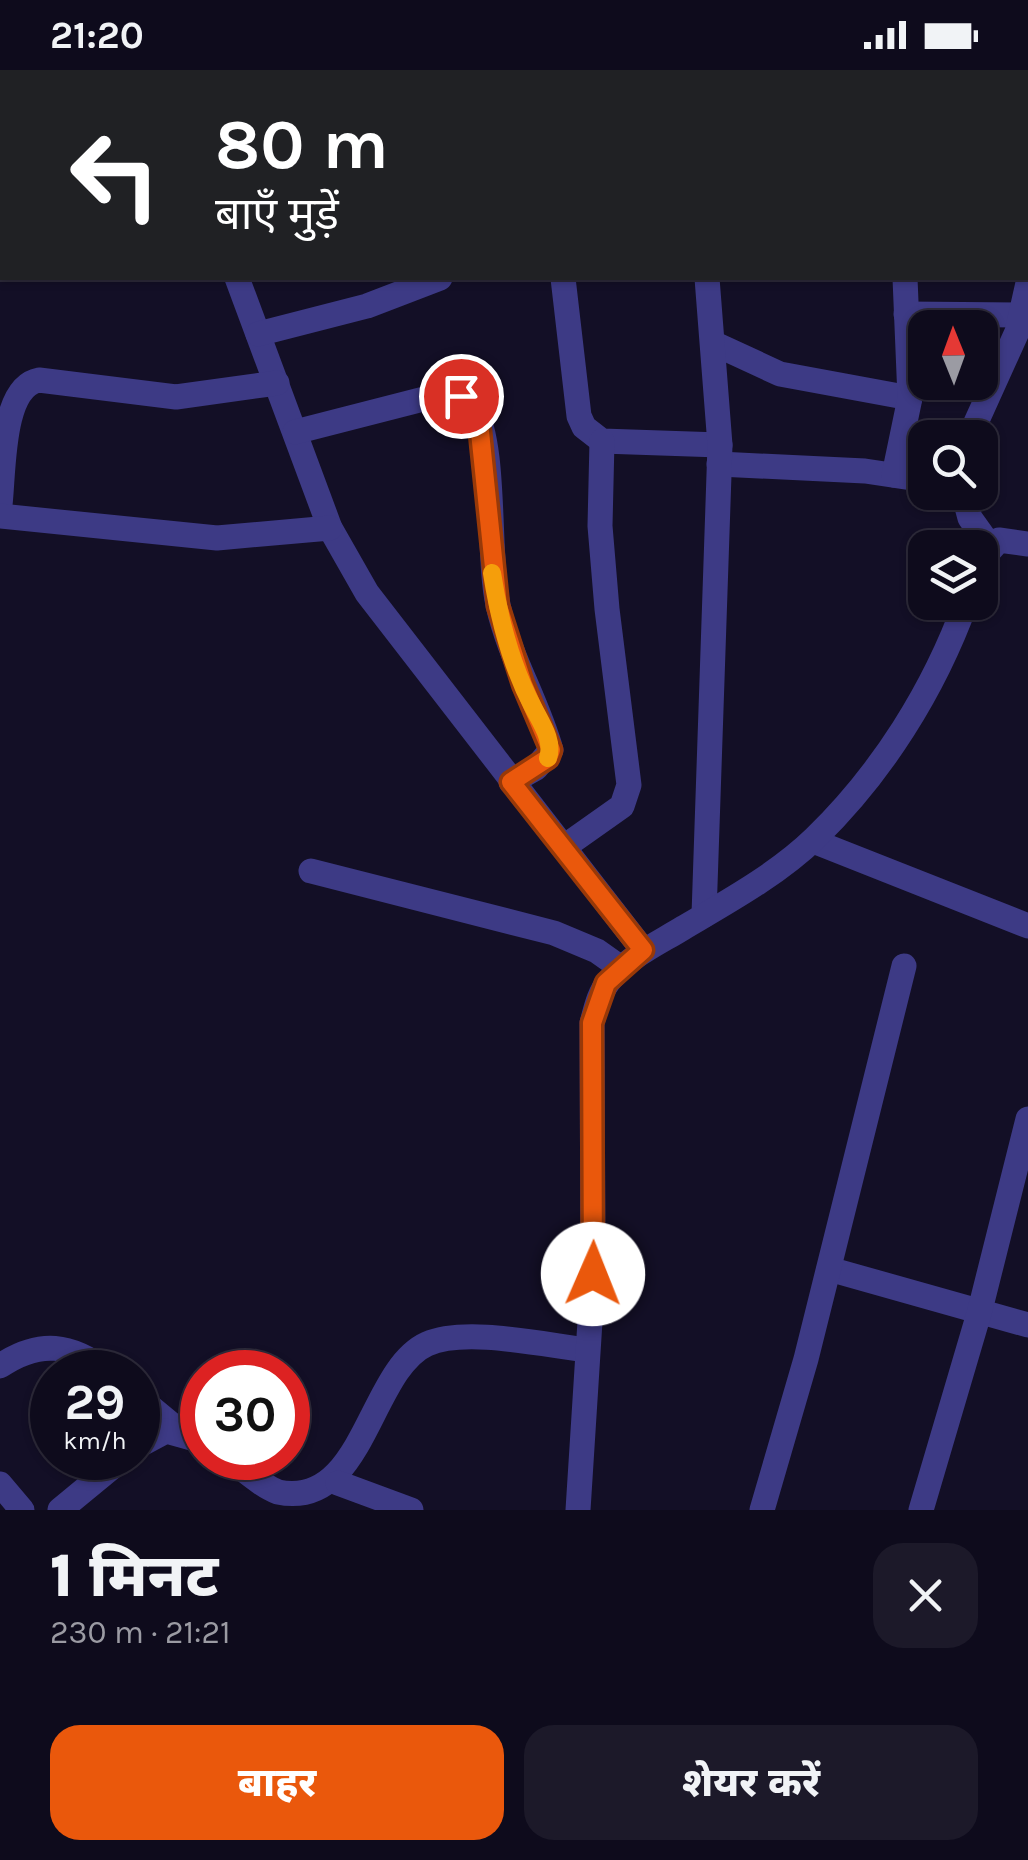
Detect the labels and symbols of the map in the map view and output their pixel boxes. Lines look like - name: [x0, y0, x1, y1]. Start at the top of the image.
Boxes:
- north arrow: [908, 310, 998, 400]
- pin: [419, 354, 504, 439]
- position arrow: [541, 1222, 645, 1326]
- speed limit sign: 30: [180, 1350, 310, 1480]

